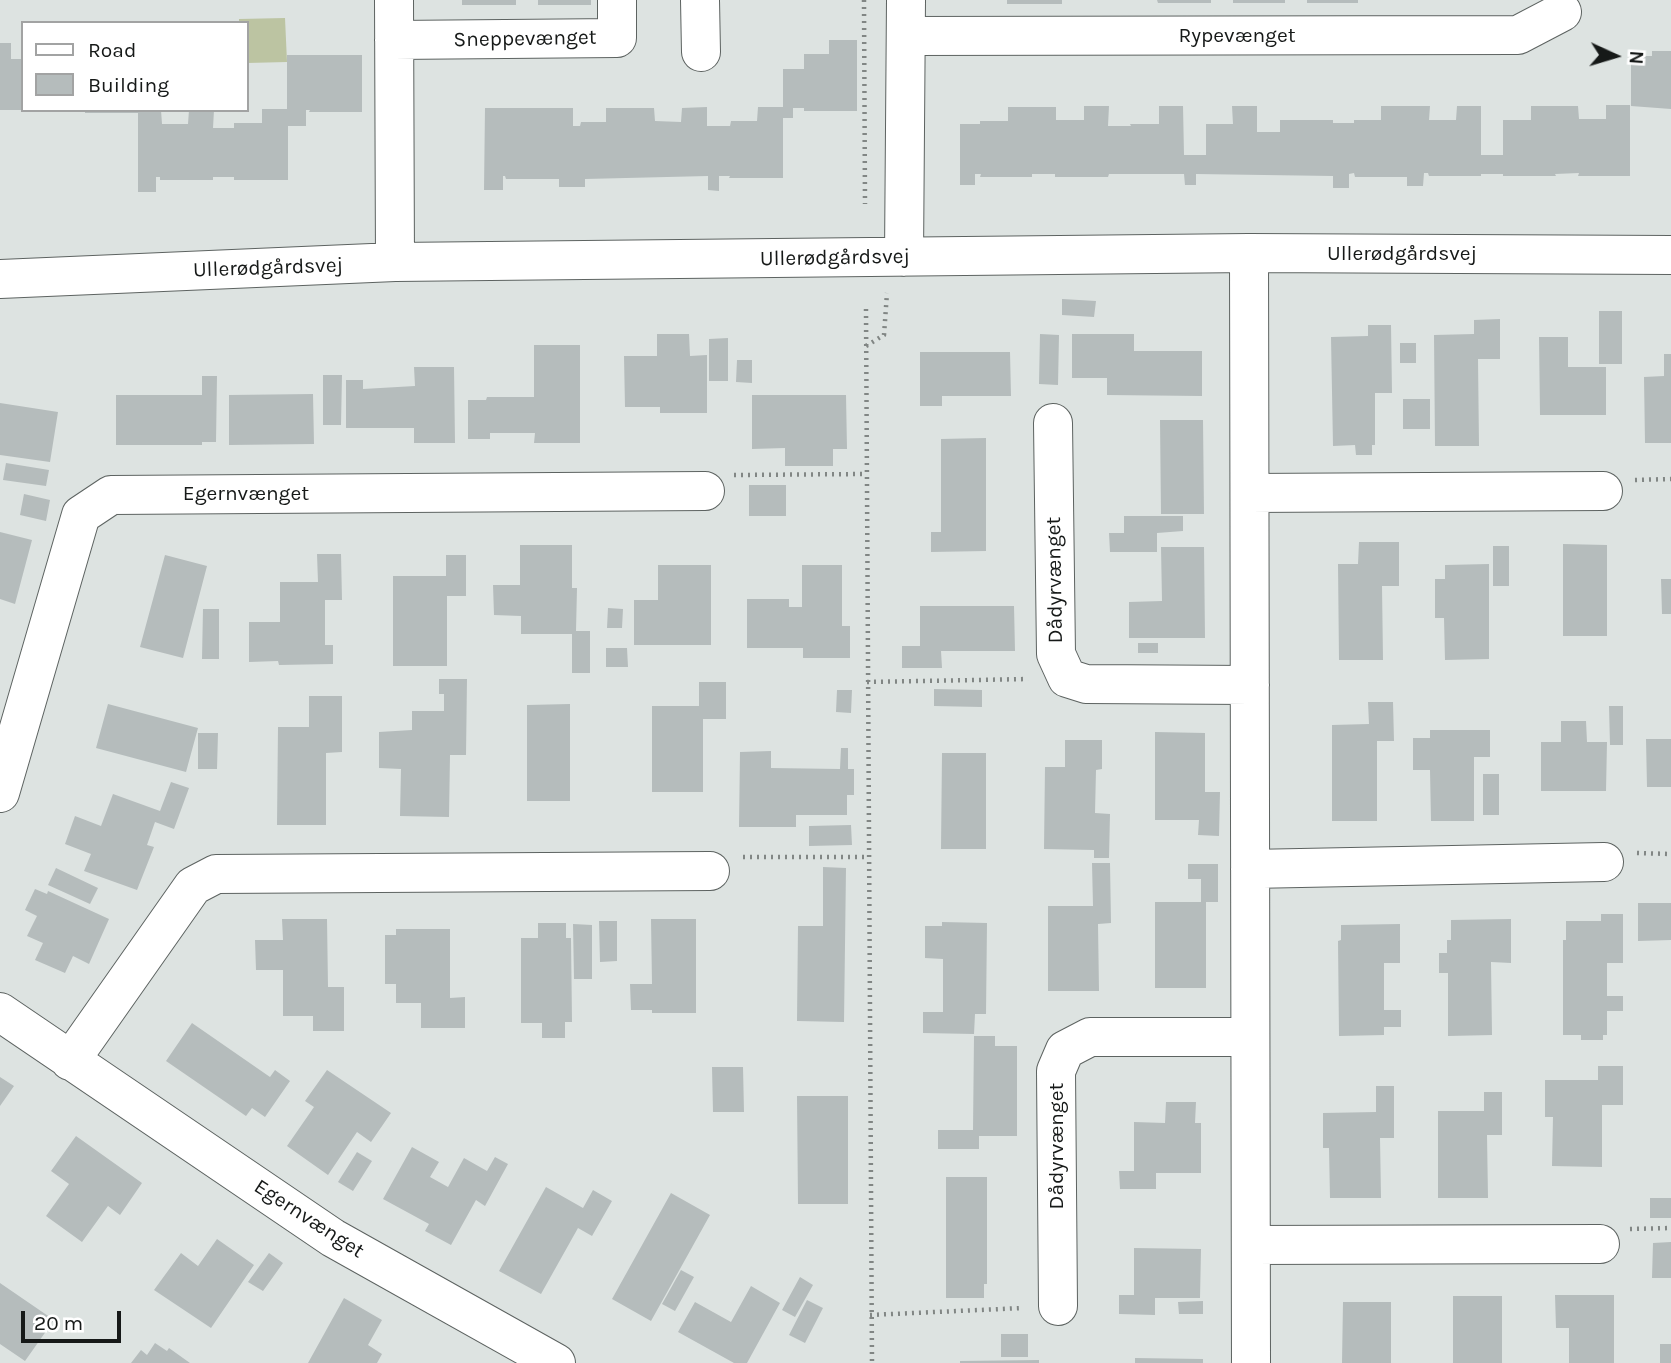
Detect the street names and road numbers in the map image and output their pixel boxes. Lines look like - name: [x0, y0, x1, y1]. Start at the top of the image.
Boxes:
- street label: Rypevænget: [1178, 23, 1296, 49]
- street label: Sneppevænget: [453, 25, 597, 53]
- street label: Ullerødgårdsvej: [1327, 241, 1477, 267]
- street label: Ullerødgårdsvej: [760, 244, 910, 272]
- street label: Ullerødgårdsvej: [193, 253, 343, 283]
- street label: Egernvænget: [183, 481, 309, 507]
- street label: Dådyrvænget: [1041, 516, 1069, 644]
- street label: Dådyrvænget: [1044, 1083, 1070, 1209]
- street label: Egernvænget: [249, 1174, 369, 1264]

